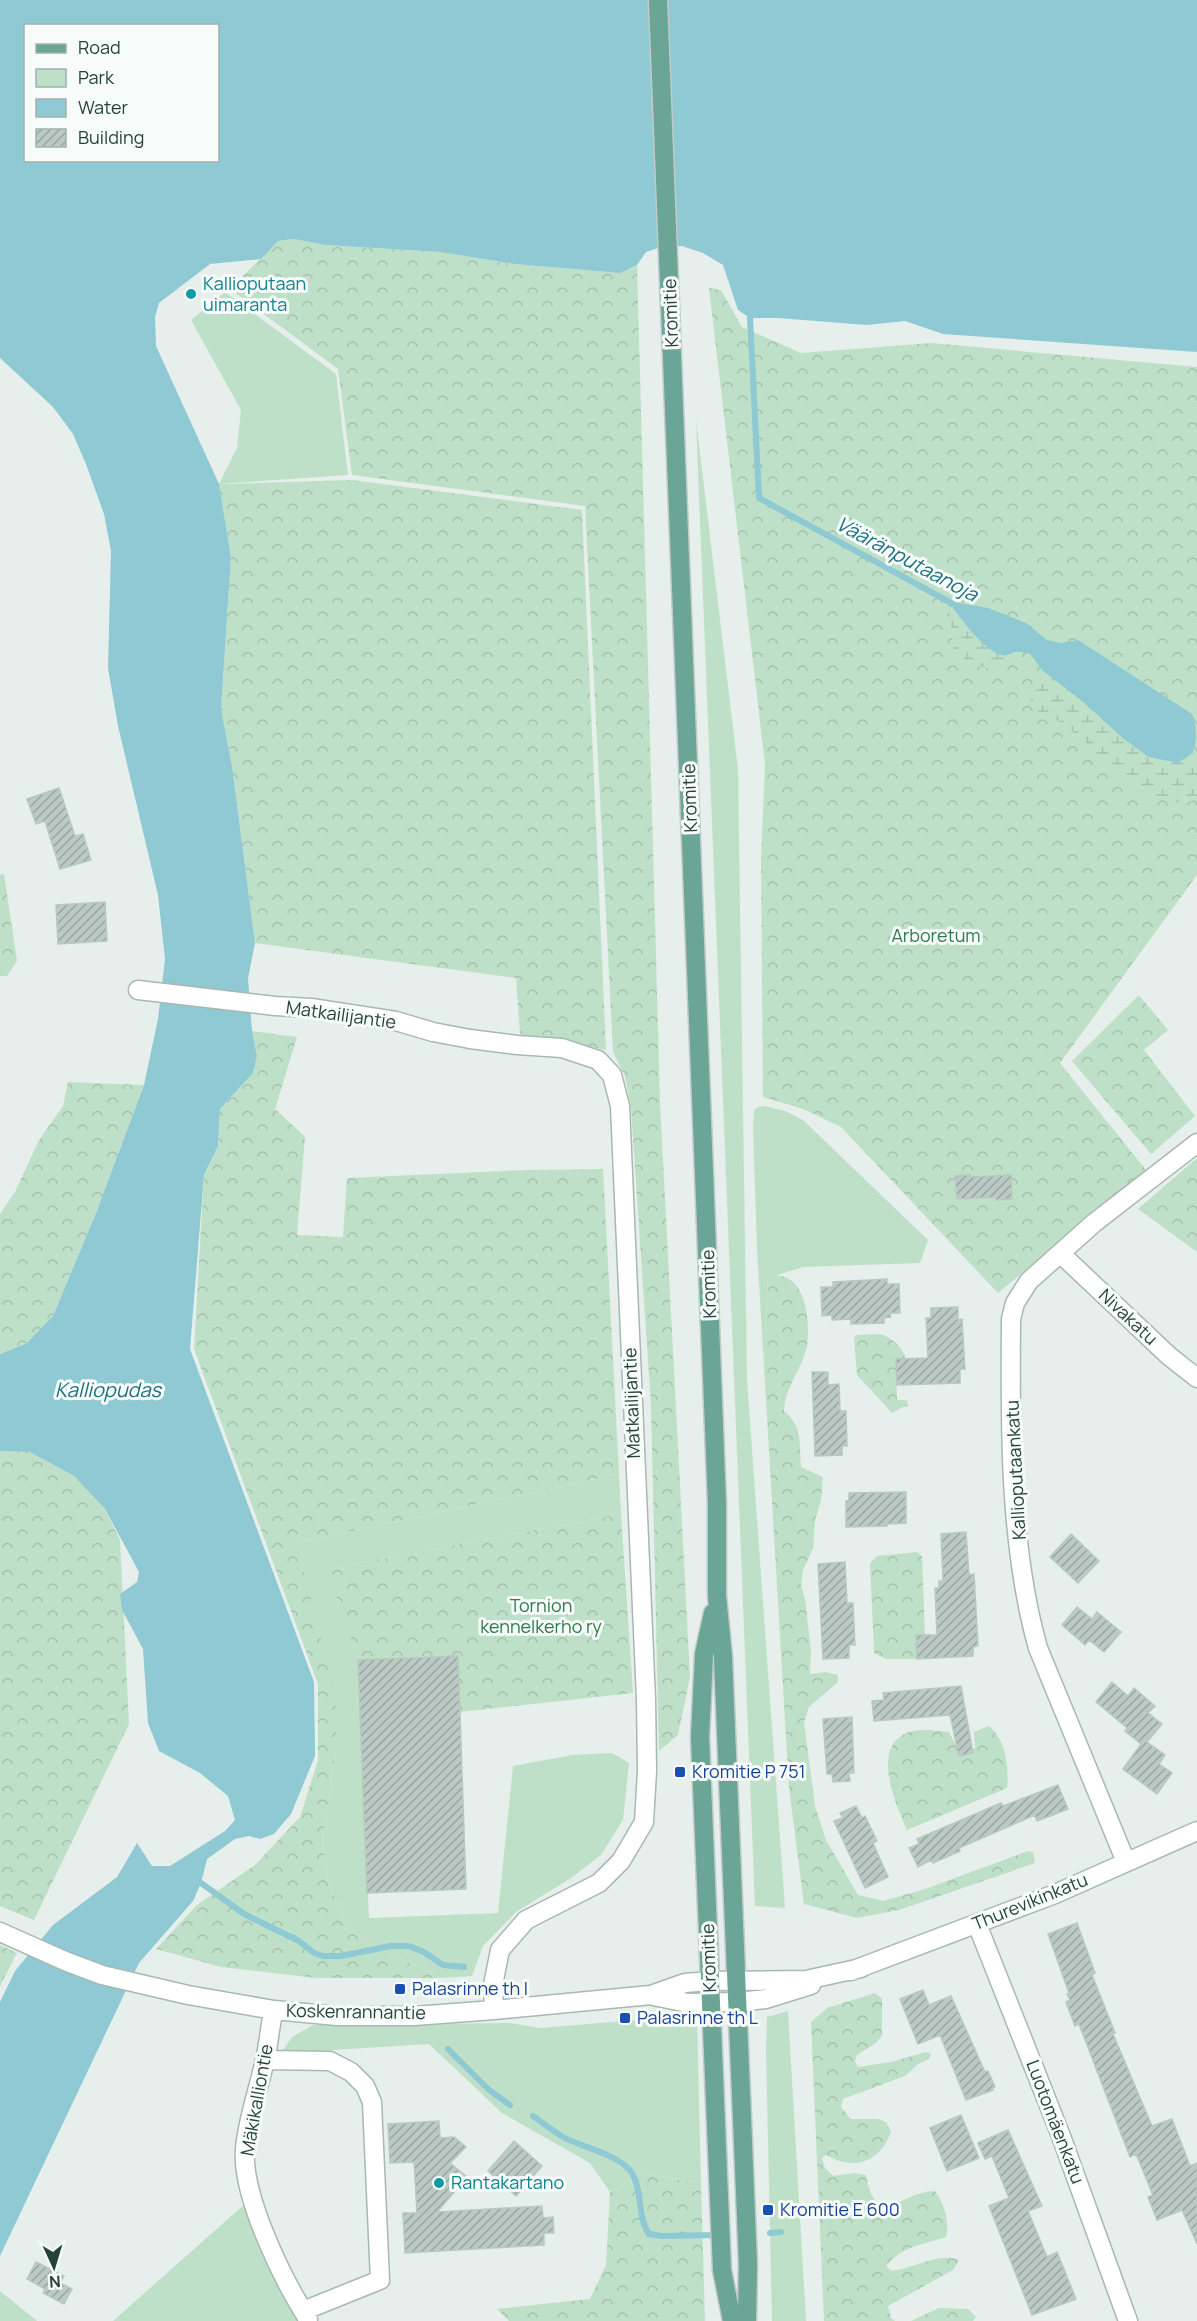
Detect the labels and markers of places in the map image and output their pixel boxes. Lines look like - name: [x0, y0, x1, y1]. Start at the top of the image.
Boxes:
- place label: Kallioputaan uimaranta: [203, 271, 306, 316]
- marker: Kallioputaan uimaranta: [184, 287, 198, 301]
- place label: Kromitie P 751: [692, 1759, 806, 1783]
- marker: Kromitie P 751: [673, 1765, 687, 1779]
- place label: Palasrinne th I: [412, 1976, 528, 2000]
- marker: Palasrinne th I: [393, 1982, 407, 1996]
- place label: Palasrinne th L: [637, 2005, 758, 2029]
- marker: Palasrinne th L: [618, 2011, 632, 2025]
- place label: Rantakartano: [451, 2170, 564, 2194]
- marker: Rantakartano: [432, 2176, 446, 2190]
- place label: Kromitie E 600: [780, 2197, 900, 2221]
- marker: Kromitie E 600: [761, 2203, 775, 2217]

